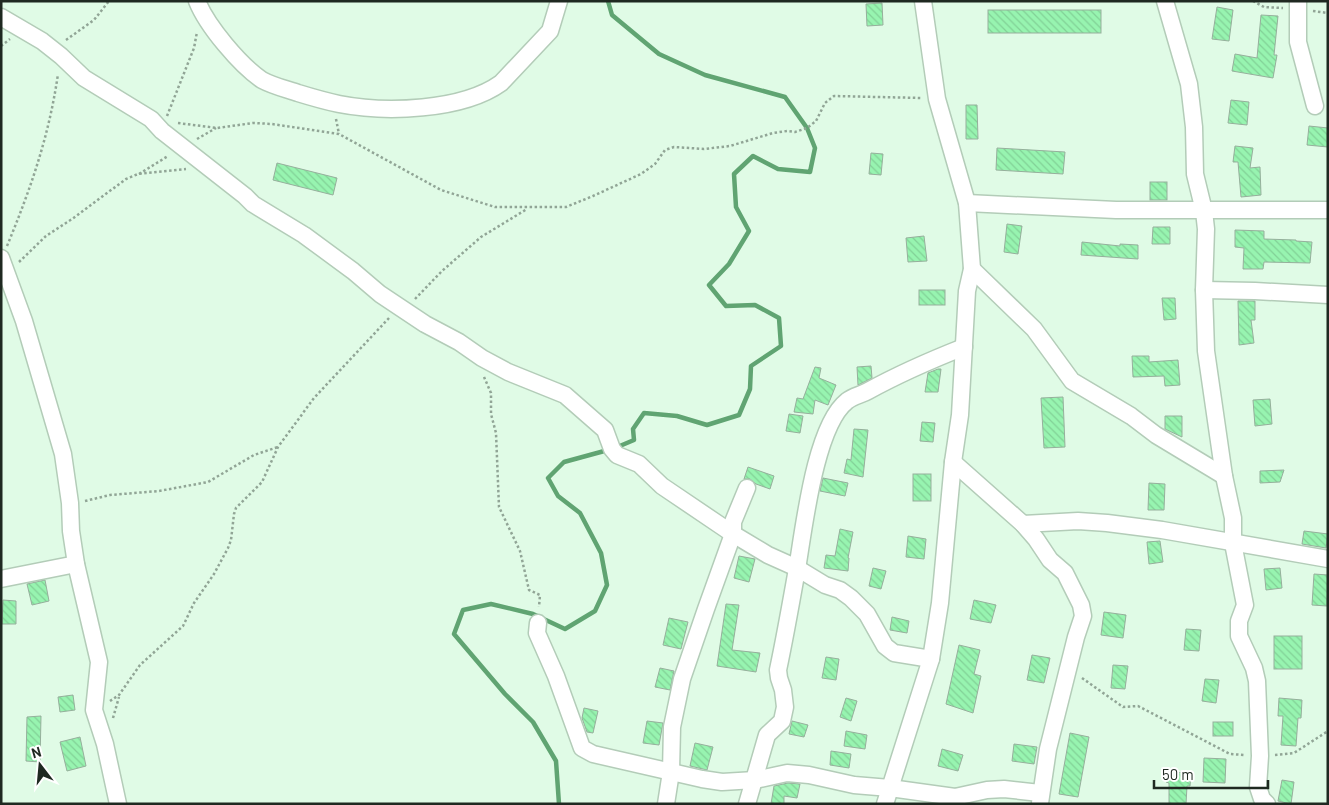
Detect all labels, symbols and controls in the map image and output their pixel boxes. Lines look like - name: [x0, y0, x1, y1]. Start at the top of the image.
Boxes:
- north arrow: [15, 740, 65, 790]
- text: N: [29, 743, 43, 761]
- scale bar: [1154, 758, 1268, 790]
- text: 50 m: [1162, 765, 1194, 783]

